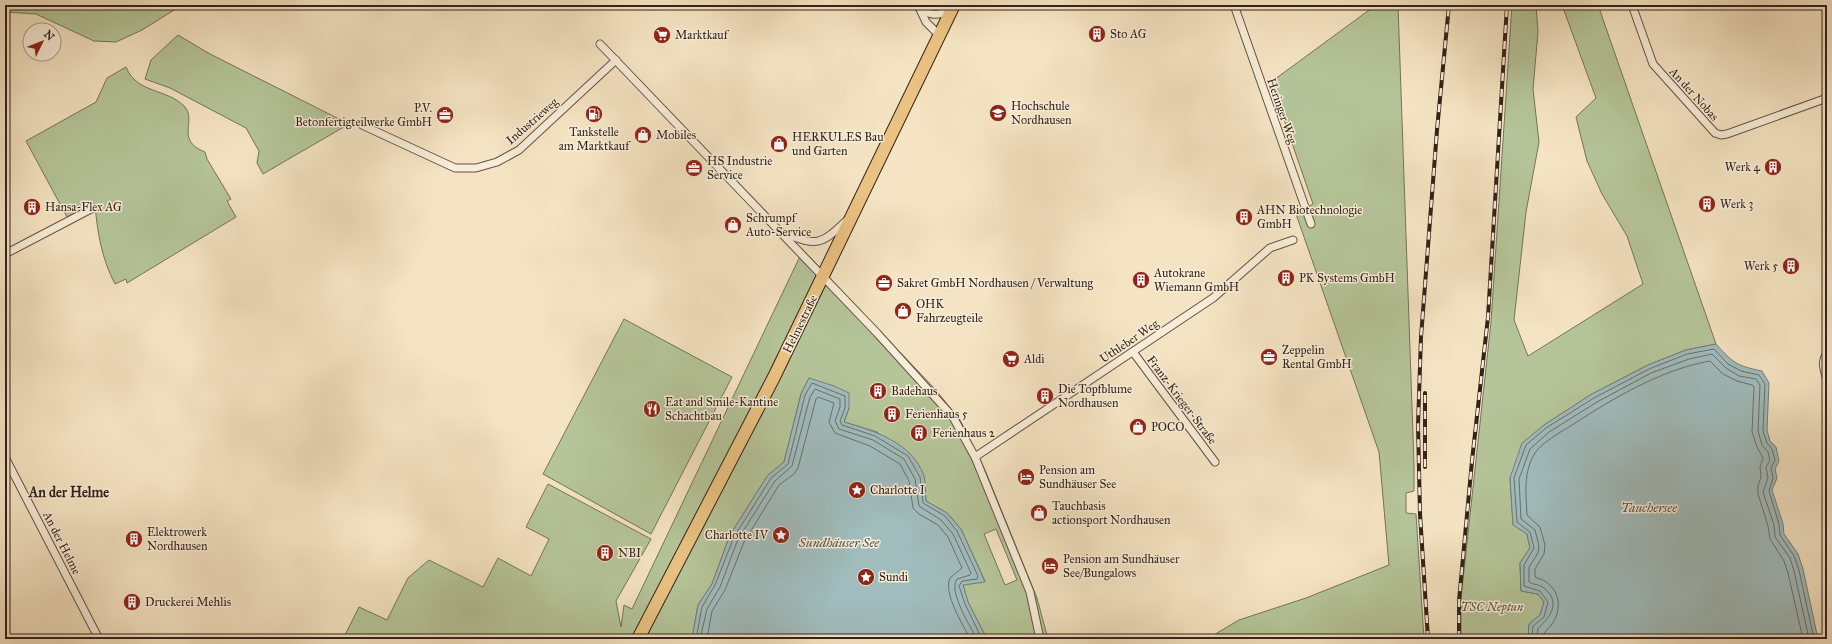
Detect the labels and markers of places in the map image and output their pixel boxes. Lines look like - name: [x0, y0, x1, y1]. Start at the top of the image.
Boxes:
- building icon: Sto AG: [1087, 24, 1107, 44]
- supermarket icon: Marktkauf: [652, 25, 672, 45]
- place label: Sto AG: [1110, 27, 1147, 41]
- place label: Marktkauf: [675, 28, 730, 42]
- place label: Hochschule Nordhausen: [1011, 99, 1072, 127]
- place label: P.V. Betonfertigteilwerke GmbH: [295, 101, 432, 130]
- school or university icon: Hochschule Nordhausen: [988, 103, 1008, 123]
- fuel station icon: Tankstelle am Marktkauf: [584, 104, 604, 124]
- office icon: P.V. Betonfertigteilwerke GmbH: [435, 105, 455, 125]
- place label: Tankstelle am Marktkauf: [559, 125, 631, 153]
- shop icon: Mobiles: [633, 125, 653, 145]
- place label: Mobiles: [656, 128, 696, 142]
- place label: HERKULES Bau und Garten: [792, 130, 884, 158]
- shop icon: HERKULES Bau und Garten: [769, 134, 789, 154]
- place label: HS Industrie Service: [707, 154, 772, 182]
- building icon: Werk 4: [1763, 157, 1783, 177]
- office icon: HS Industrie Service: [684, 158, 704, 178]
- place label: Werk 4: [1725, 160, 1760, 174]
- building icon: Werk 3: [1697, 194, 1717, 214]
- building icon: Hansa-Flex AG: [22, 197, 42, 217]
- place label: Werk 3: [1720, 197, 1753, 211]
- place label: Hansa-Flex AG: [45, 200, 122, 214]
- place label: AHN Biotechnologie GmbH: [1256, 203, 1362, 231]
- building icon: AHN Biotechnologie GmbH: [1234, 207, 1254, 227]
- place label: Schrumpf Auto-Service: [745, 211, 811, 239]
- shop icon: Schrumpf Auto-Service: [723, 215, 743, 235]
- building icon: Werk 5: [1781, 256, 1801, 276]
- place label: Werk 5: [1744, 259, 1778, 273]
- place label: Autokrane Wiemann GmbH: [1153, 266, 1239, 294]
- building icon: PK Systems GmbH: [1276, 268, 1296, 288]
- building icon: Autokrane Wiemann GmbH: [1131, 270, 1151, 290]
- place label: PK Systems GmbH: [1299, 271, 1395, 285]
- office icon: Sakret GmbH Nordhausen / Verwaltung: [874, 273, 894, 293]
- place label: Sakret GmbH Nordhausen / Verwaltung: [897, 276, 1093, 291]
- place label: OHK Fahrzeugteile: [916, 297, 983, 326]
- shop icon: OHK Fahrzeugteile: [893, 301, 913, 321]
- place label: Zeppelin Rental GmbH: [1282, 343, 1352, 371]
- office icon: Zeppelin Rental GmbH: [1259, 347, 1279, 367]
- supermarket icon: Aldi: [1001, 349, 1021, 369]
- place label: Aldi: [1023, 352, 1045, 366]
- building icon: Badehaus: [868, 381, 888, 401]
- place label: Die Topfblume Nordhausen: [1058, 382, 1132, 410]
- place label: Badehaus: [891, 384, 938, 398]
- building icon: Die Topfblume Nordhausen: [1035, 386, 1055, 406]
- place label: Eat and Smile-Kantine Schachtbau: [665, 395, 778, 423]
- restaurant icon: Eat and Smile-Kantine Schachtbau: [642, 399, 662, 419]
- building icon: Ferienhaus 5: [882, 404, 902, 424]
- place label: Ferienhaus 5: [905, 407, 968, 421]
- shop icon: POCO: [1128, 417, 1148, 437]
- place label: POCO: [1151, 420, 1184, 434]
- building icon: Ferienhaus 2: [909, 423, 929, 443]
- place label: Ferienhaus 2: [932, 426, 995, 440]
- place label: Pension am Sundhäuser See: [1039, 463, 1116, 491]
- hotel icon: Pension am Sundhäuser See: [1016, 467, 1036, 487]
- place icon: Charlotte I: [847, 480, 867, 500]
- place label: Charlotte I: [870, 483, 925, 497]
- place label: Tauchbasis actionsport Nordhausen: [1052, 499, 1171, 527]
- shop icon: Tauchbasis actionsport Nordhausen: [1029, 503, 1049, 523]
- place label: Elektrowerk Nordhausen: [147, 525, 208, 553]
- place icon: Charlotte IV: [771, 525, 791, 545]
- place label: Charlotte IV: [705, 528, 769, 542]
- building icon: Elektrowerk Nordhausen: [124, 529, 144, 549]
- building icon: NBI: [595, 543, 615, 563]
- place label: NBI: [618, 546, 641, 560]
- place label: Pension am Sundhäuser See/Bungalows: [1063, 552, 1180, 581]
- hotel icon: Pension am Sundhäuser See/Bungalows: [1040, 556, 1060, 576]
- place icon: Sundi: [856, 567, 876, 587]
- place label: Sundi: [879, 570, 909, 584]
- building icon: Druckerei Mehlis: [122, 592, 142, 612]
- place label: Druckerei Mehlis: [145, 595, 231, 609]

